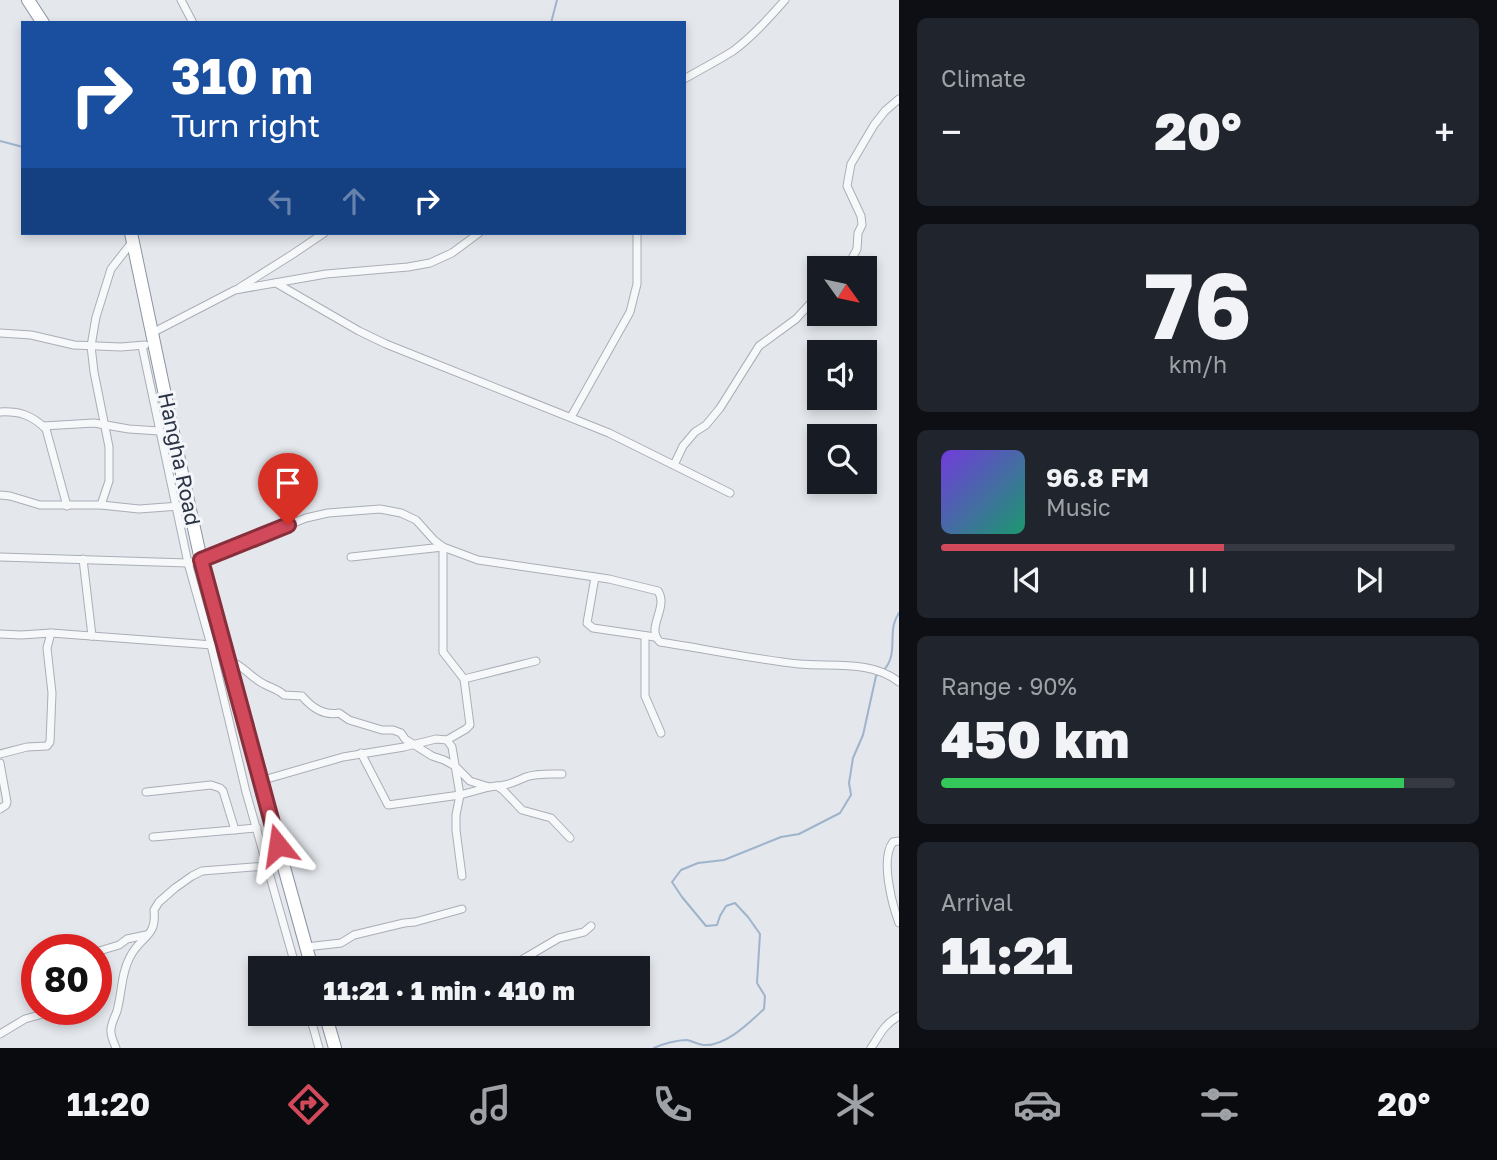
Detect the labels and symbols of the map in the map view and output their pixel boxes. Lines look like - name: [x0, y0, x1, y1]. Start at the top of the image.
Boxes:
- north arrow: [807, 256, 877, 326]
- street label: Hangha Road: [153, 390, 207, 528]
- pin: [258, 453, 318, 525]
- position arrow: [241, 808, 315, 882]
- speed limit sign: 80: [21, 934, 112, 1025]

